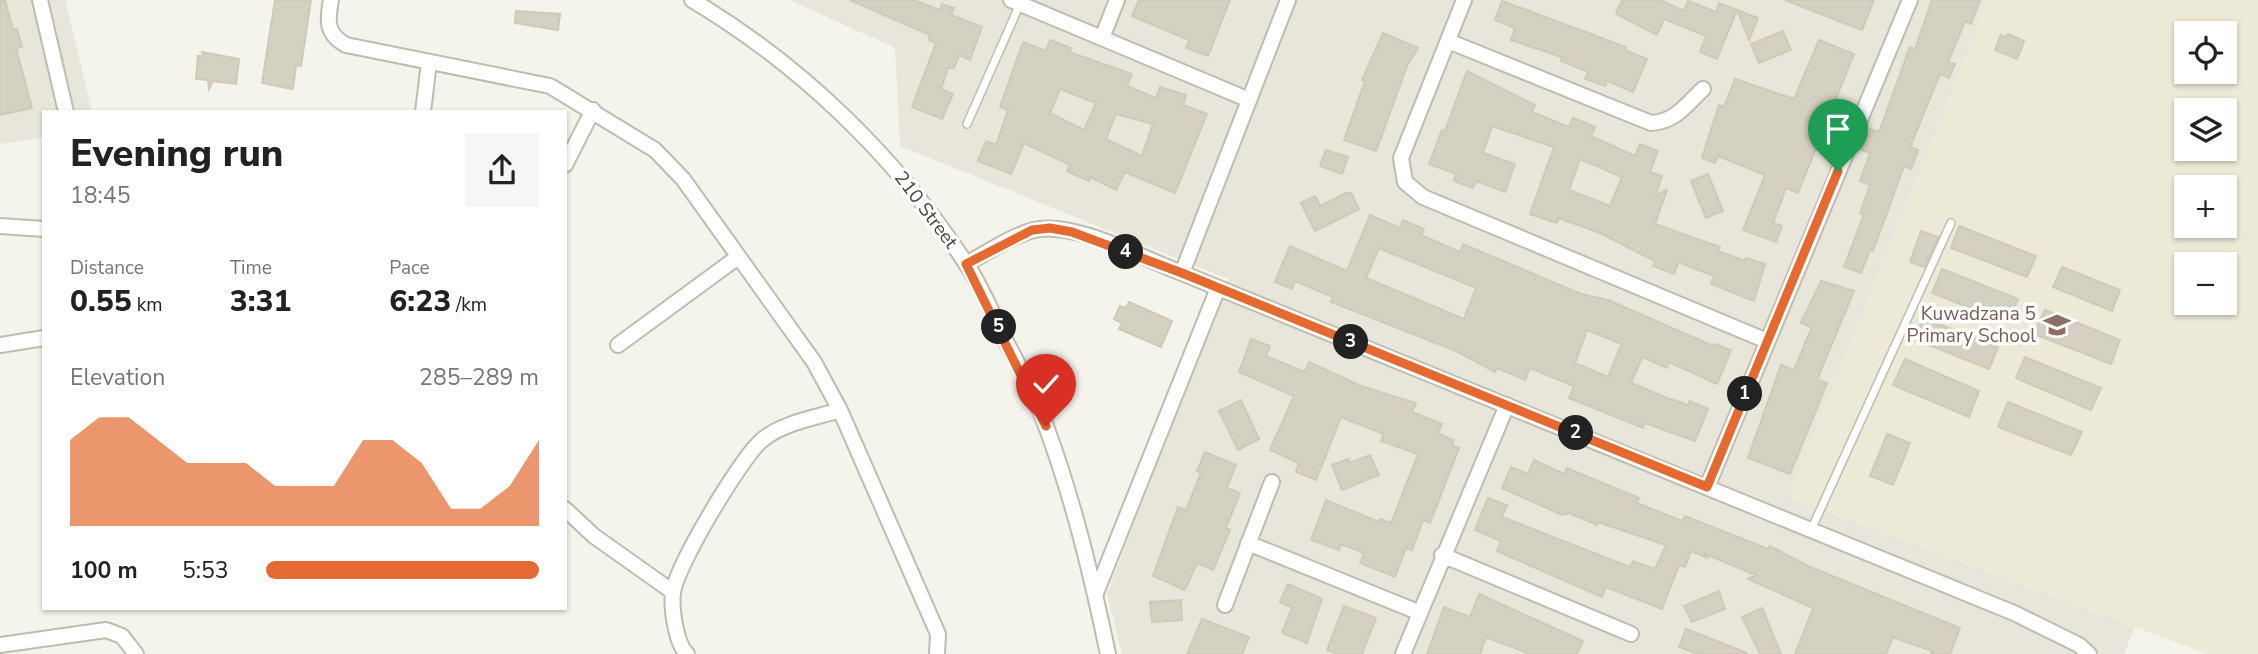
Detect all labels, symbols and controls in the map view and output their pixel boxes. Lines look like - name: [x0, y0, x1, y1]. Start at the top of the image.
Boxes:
- map controls: [2174, 21, 2237, 315]
- button: locate: [2174, 21, 2237, 84]
- button: layers: [2174, 98, 2237, 161]
- pin: [1808, 99, 1868, 171]
- icon: arrive: [1819, 110, 1857, 148]
- text: Evening run: [70, 128, 283, 179]
- button: share: [465, 133, 539, 207]
- street label: 210 Street: [888, 166, 964, 254]
- button: +: [2174, 175, 2237, 238]
- text: 18:45: [70, 180, 130, 211]
- pin: 4: [1108, 234, 1144, 270]
- text: 4: [1120, 238, 1131, 264]
- button: −: [2174, 252, 2237, 315]
- text: Distance: [70, 255, 144, 281]
- text: Time: [230, 255, 272, 281]
- text: Pace: [389, 255, 430, 281]
- text: 0.55: [70, 281, 132, 322]
- text: 3:31: [230, 281, 291, 322]
- text: 6:23: [389, 281, 451, 322]
- text: km: [132, 292, 162, 318]
- text: /km: [451, 292, 487, 318]
- place label: Kuwadzana 5 Primary School: [1907, 301, 2036, 349]
- pin: 5: [982, 310, 1016, 344]
- school or university icon: Kuwadzana 5 Primary School: [2042, 310, 2072, 340]
- text: 5: [993, 313, 1004, 339]
- pin: 3: [1334, 324, 1368, 360]
- text: 3: [1345, 328, 1356, 354]
- pin: [1016, 354, 1076, 426]
- text: Elevation: [70, 362, 165, 393]
- text: 285–289 m: [419, 362, 539, 393]
- icon: check: [1027, 365, 1065, 403]
- pin: 1: [1728, 376, 1762, 412]
- text: 1: [1739, 380, 1750, 406]
- pin: 2: [1558, 416, 1594, 450]
- text: 2: [1570, 419, 1581, 445]
- text: 100 m: [70, 555, 138, 586]
- text: 5:53: [182, 555, 229, 586]

